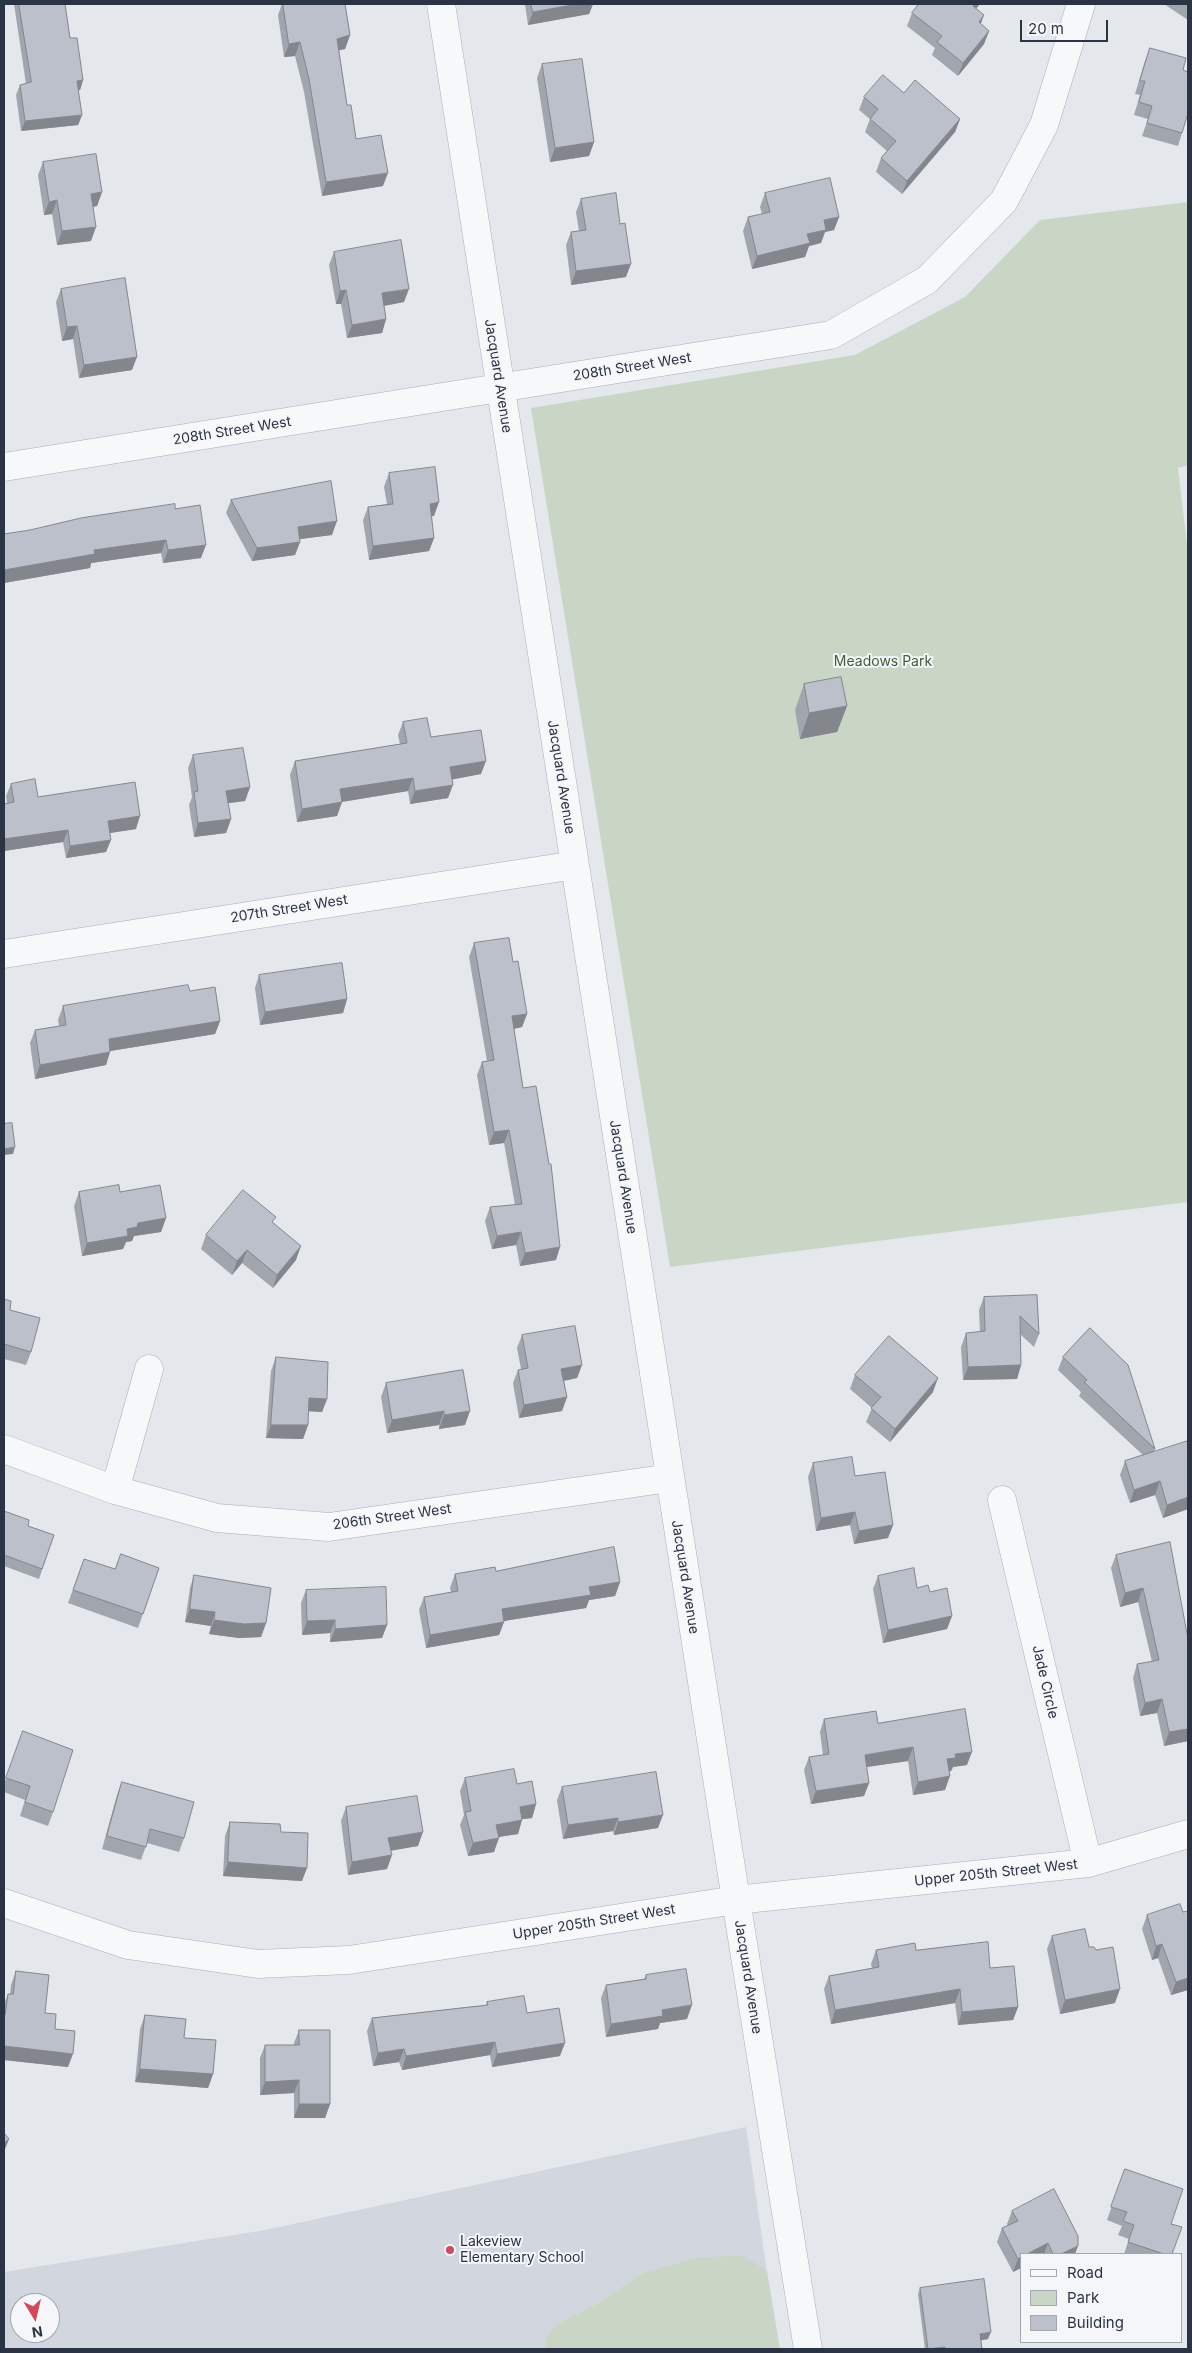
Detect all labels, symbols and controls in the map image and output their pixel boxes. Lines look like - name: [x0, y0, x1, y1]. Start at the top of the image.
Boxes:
- scale bar: [1022, 10, 1110, 42]
- text: 20 m: [1028, 19, 1064, 38]
- street label: Jacquard Avenue: [481, 318, 515, 434]
- street label: 208th Street West: [572, 349, 692, 385]
- street label: 208th Street West: [172, 413, 292, 449]
- park label: Meadows Park: [834, 654, 932, 670]
- street label: Jacquard Avenue: [544, 719, 578, 835]
- street label: 207th Street West: [229, 891, 349, 927]
- street label: Jacquard Avenue: [606, 1119, 640, 1235]
- street label: 206th Street West: [332, 1500, 452, 1534]
- street label: Jacquard Avenue: [668, 1519, 702, 1635]
- street label: Jade Circle: [1028, 1644, 1062, 1720]
- street label: Upper 205th Street West: [913, 1856, 1079, 1890]
- street label: Upper 205th Street West: [512, 1901, 676, 1943]
- street label: Jacquard Avenue: [731, 1919, 765, 2035]
- place label: Lakeview Elementary School: [460, 2234, 584, 2266]
- marker: Lakeview Elementary School: [444, 2244, 456, 2256]
- legend: [1020, 2253, 1182, 2343]
- text: Road: [1067, 2263, 1103, 2282]
- text: Park: [1067, 2288, 1099, 2307]
- north arrow: [10, 2293, 60, 2343]
- text: Building: [1067, 2313, 1124, 2332]
- text: N: [31, 2323, 44, 2342]

